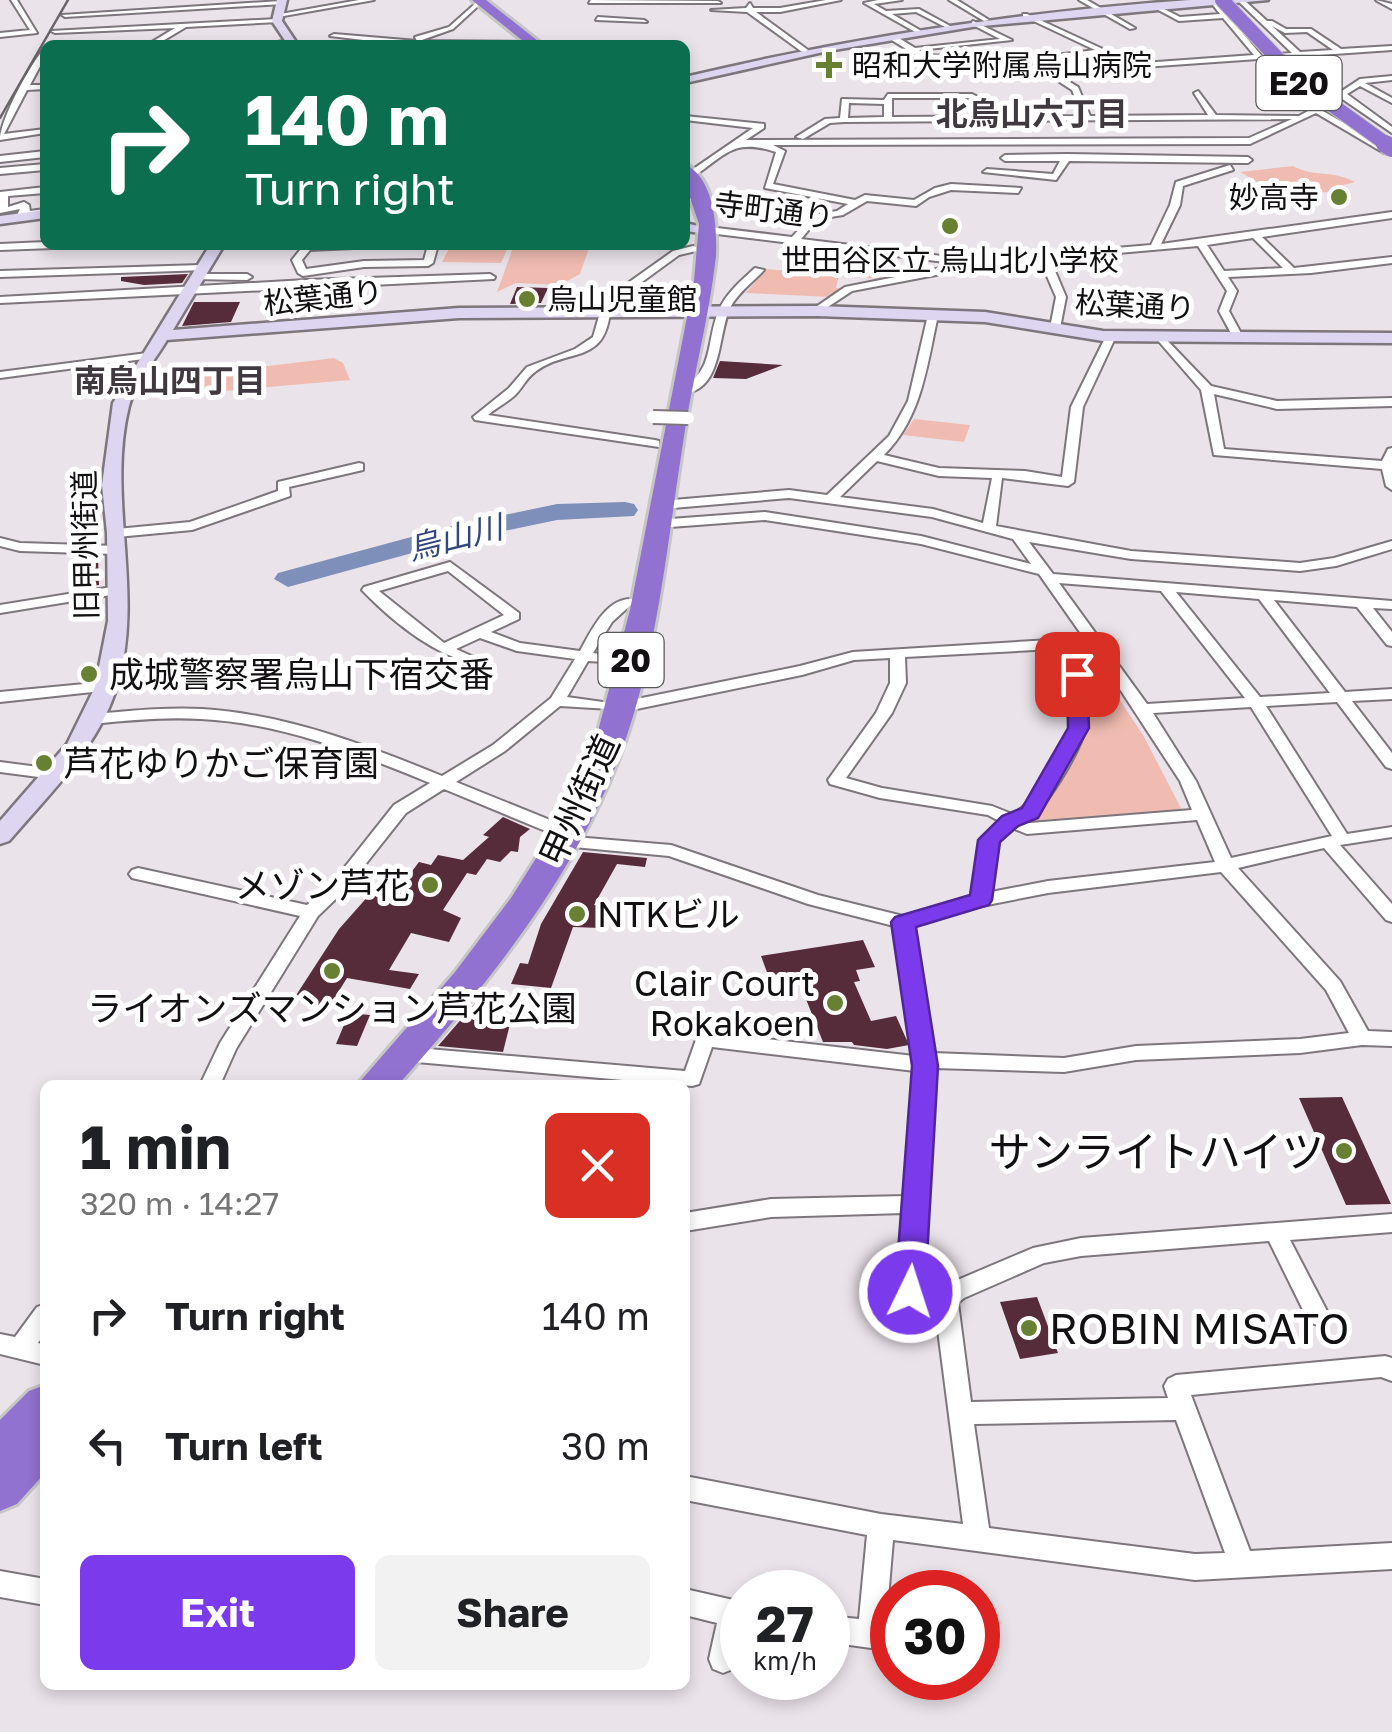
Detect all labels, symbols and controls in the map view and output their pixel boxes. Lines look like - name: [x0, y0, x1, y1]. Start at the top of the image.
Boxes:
- place label: 昭和大学附属烏山病院: [852, 47, 1152, 83]
- marker: 昭和大学附属烏山病院: [816, 52, 842, 78]
- road number: E20: [1256, 56, 1342, 110]
- text: 140 m: [245, 76, 449, 160]
- icon: right: [80, 80, 210, 210]
- district label: 北烏山六丁目: [936, 94, 1128, 132]
- text: Turn right: [245, 161, 455, 215]
- place label: 妙高寺: [1229, 179, 1319, 215]
- street label: 寺町通り: [712, 185, 836, 235]
- marker: 妙高寺: [1328, 186, 1350, 208]
- marker: 世田谷区立 烏山北小学校: [939, 215, 961, 237]
- place label: 世田谷区立 烏山北小学校: [781, 242, 1119, 278]
- street label: 松葉通り: [261, 273, 385, 321]
- place label: 烏山児童館: [547, 281, 697, 317]
- street label: 松葉通り: [1074, 284, 1196, 326]
- marker: 烏山児童館: [516, 288, 538, 310]
- district label: 南烏山四丁目: [74, 361, 266, 399]
- street label: 旧甲州街道: [66, 470, 104, 620]
- water label: 烏山川: [404, 506, 509, 567]
- pin: [1035, 632, 1120, 717]
- road number: 20: [598, 633, 664, 687]
- icon: arrive: [1050, 647, 1105, 702]
- place label: 成城警察署烏山下宿交番: [109, 653, 494, 695]
- marker: 成城警察署烏山下宿交番: [78, 663, 100, 685]
- street label: 甲州街道: [530, 728, 628, 872]
- place label: 芦花ゆりかご保育園: [64, 742, 379, 784]
- marker: 芦花ゆりかご保育園: [33, 752, 55, 774]
- place label: メゾン芦花: [235, 864, 410, 906]
- marker: メゾン芦花: [419, 874, 441, 896]
- place label: NTKビル: [597, 893, 739, 935]
- marker: NTKビル: [566, 903, 588, 925]
- marker: ライオンズマンション芦花公園: [321, 960, 343, 982]
- place label: Clair Court Rokakoen: [634, 962, 815, 1044]
- place label: ライオンズマンション芦花公園: [87, 987, 577, 1029]
- marker: Clair Court Rokakoen: [824, 992, 846, 1014]
- text: 1 min: [80, 1110, 231, 1182]
- button: close: [545, 1113, 650, 1218]
- place label: サンライトハイツ: [989, 1126, 1324, 1176]
- marker: サンライトハイツ: [1333, 1140, 1355, 1162]
- text: 320 m · 14:27: [80, 1184, 279, 1222]
- position arrow: [858, 1240, 962, 1344]
- icon: right: [80, 1288, 135, 1343]
- text: Turn right: [165, 1293, 345, 1338]
- text: 140 m: [542, 1293, 650, 1338]
- place label: ROBIN MISATO: [1049, 1303, 1349, 1353]
- marker: ROBIN MISATO: [1018, 1317, 1040, 1339]
- icon: left: [80, 1418, 135, 1473]
- text: Turn left: [165, 1423, 323, 1468]
- text: 30 m: [561, 1423, 650, 1468]
- button: Exit: [80, 1555, 355, 1670]
- button: Share: [375, 1555, 650, 1670]
- speed limit sign: 30: [870, 1570, 1000, 1700]
- text: 27: [756, 1593, 814, 1653]
- text: km/h: [753, 1645, 817, 1676]

